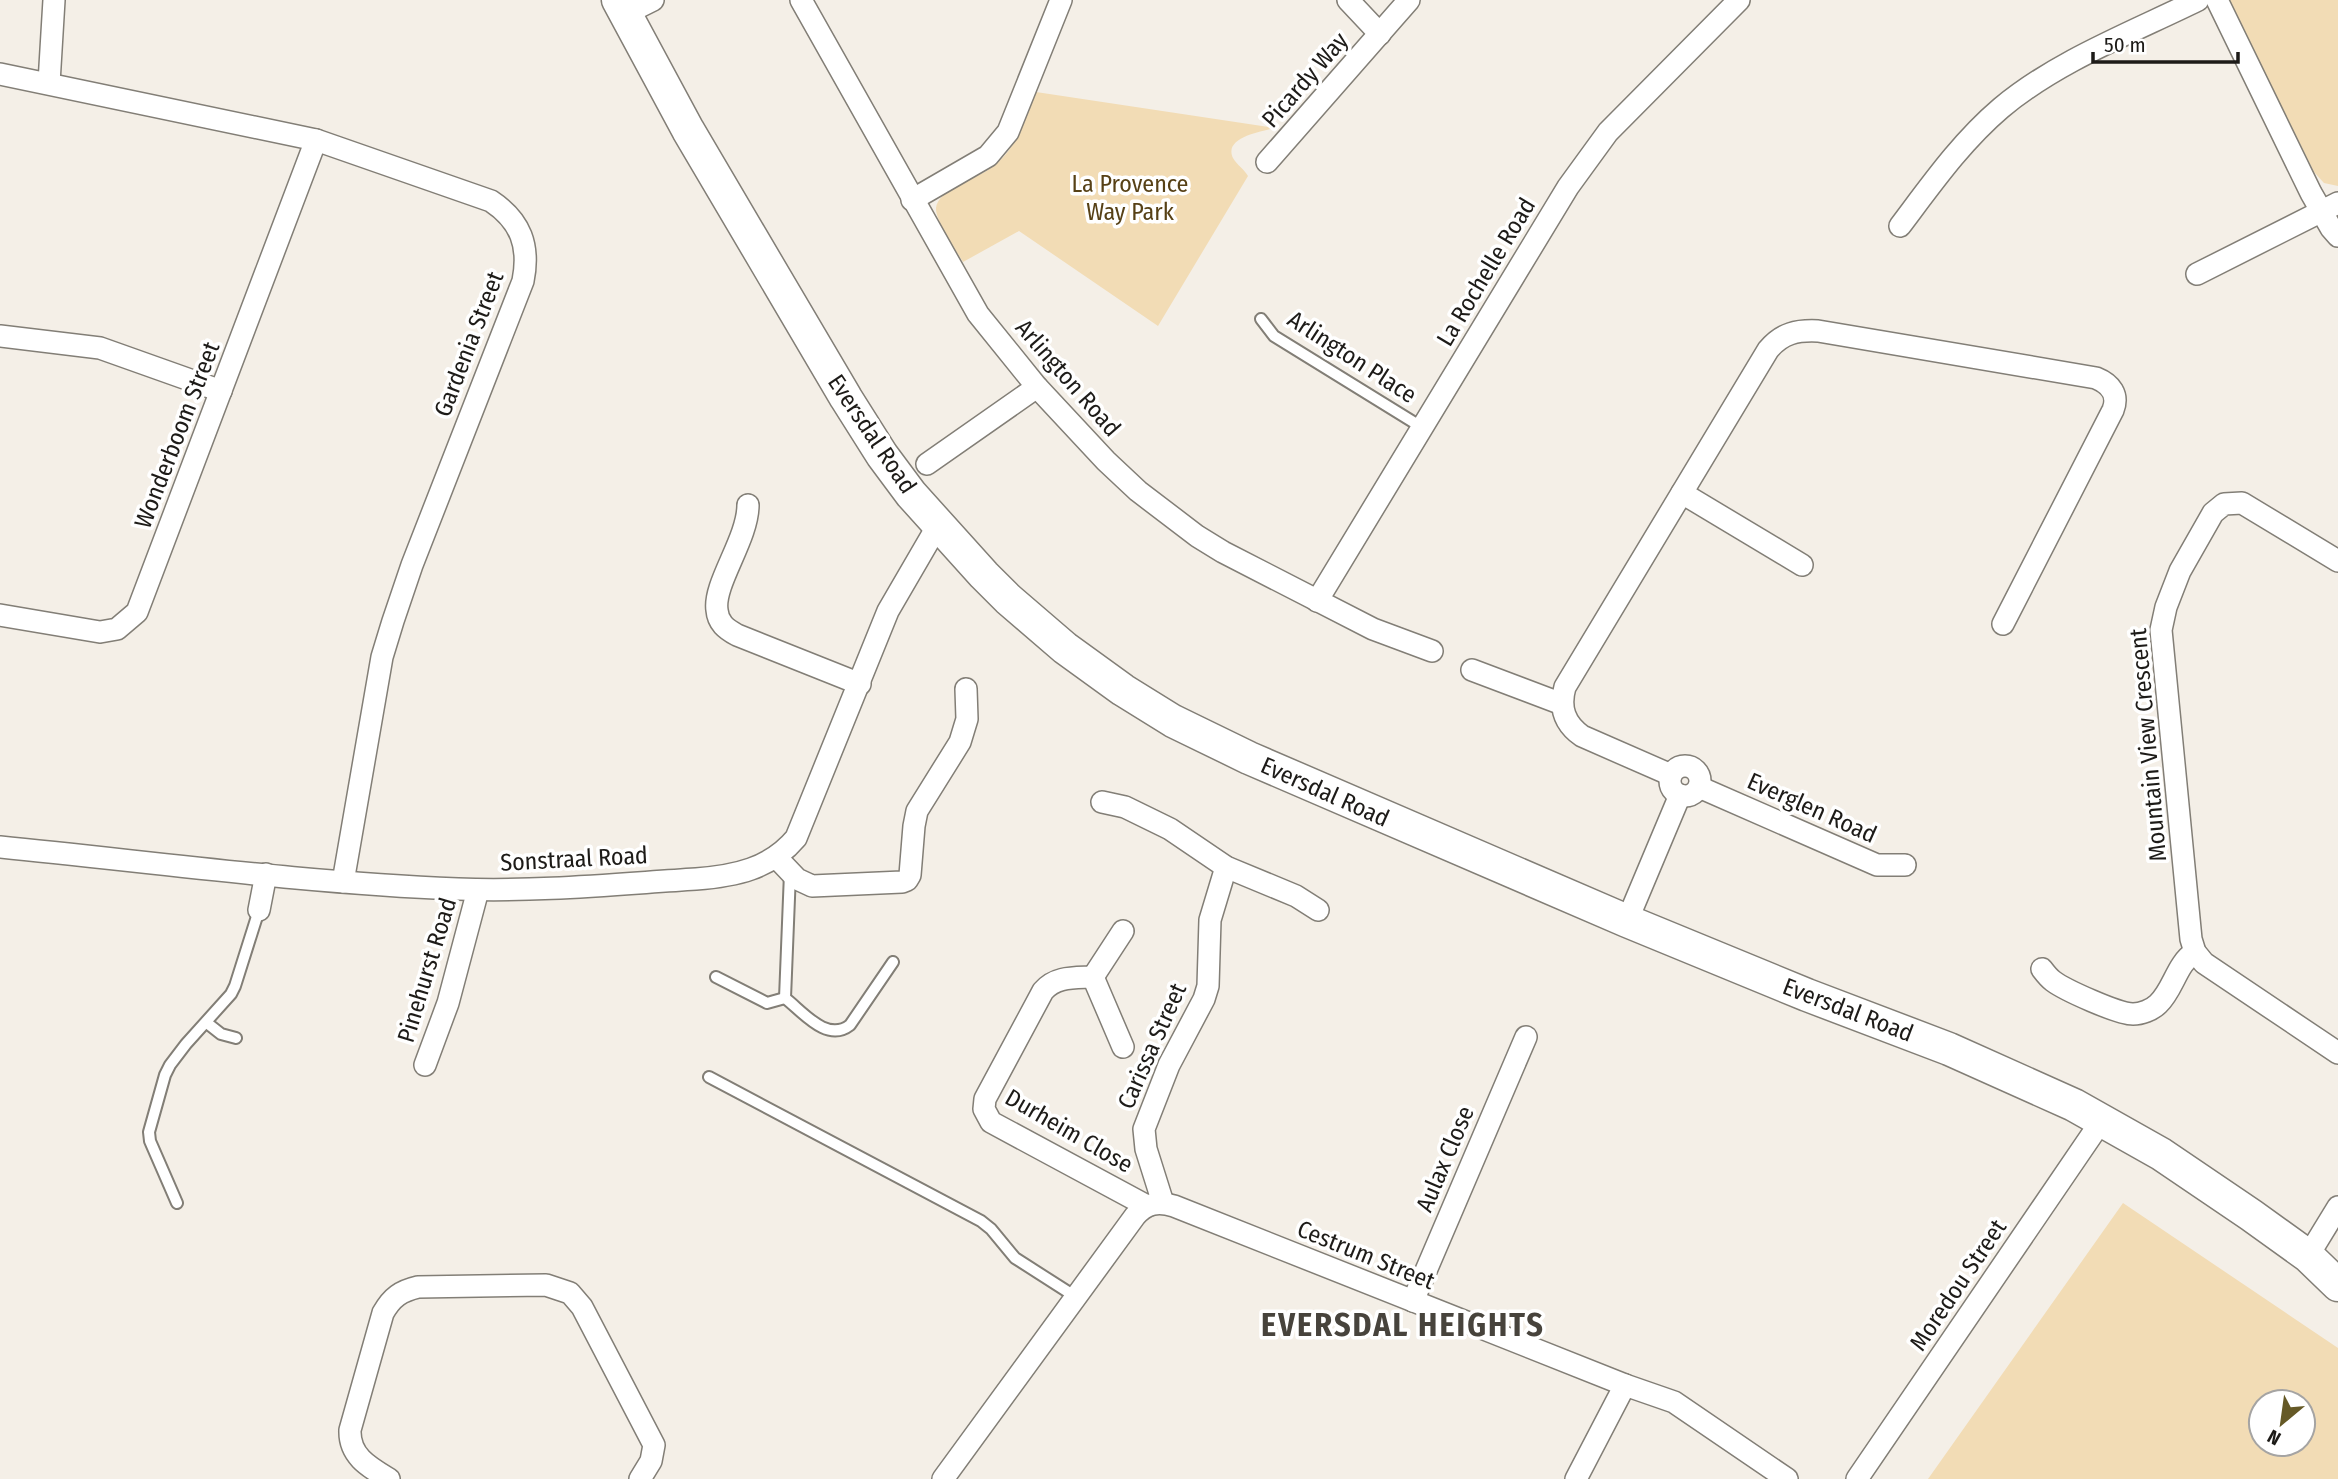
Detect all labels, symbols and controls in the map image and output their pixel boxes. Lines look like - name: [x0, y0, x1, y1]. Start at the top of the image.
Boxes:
- scale bar: [2093, 21, 2238, 65]
- street label: Picardy Way: [1256, 27, 1354, 133]
- text: 50 m: [2104, 32, 2146, 58]
- park label: La Provence Way Park: [1072, 170, 1188, 226]
- street label: La Rochelle Road: [1431, 193, 1541, 351]
- street label: Gardenia Street: [429, 267, 510, 420]
- street label: Arlington Place: [1282, 305, 1422, 409]
- street label: Arlington Road: [1010, 314, 1126, 442]
- street label: Wonderboom Street: [129, 338, 225, 532]
- street label: Eversdal Road: [822, 369, 922, 499]
- street label: Mountain View Crescent: [2124, 627, 2172, 863]
- street label: Eversdal Road: [1256, 751, 1394, 833]
- street label: Everglen Road: [1743, 767, 1881, 849]
- street label: Sonstraal Road: [499, 841, 649, 877]
- street label: Pinehurst Road: [392, 894, 462, 1046]
- street label: Eversdal Road: [1779, 972, 1917, 1048]
- street label: Carissa Street: [1112, 979, 1192, 1113]
- street label: Durheim Close: [1000, 1083, 1138, 1179]
- street label: Aulax Close: [1410, 1102, 1480, 1216]
- street label: Moredou Street: [1904, 1214, 2012, 1356]
- street label: Cestrum Street: [1293, 1215, 1439, 1295]
- district label: EVERSDAL HEIGHTS: [1261, 1306, 1545, 1344]
- north arrow: [2247, 1388, 2317, 1458]
- text: N: [2263, 1425, 2285, 1450]

